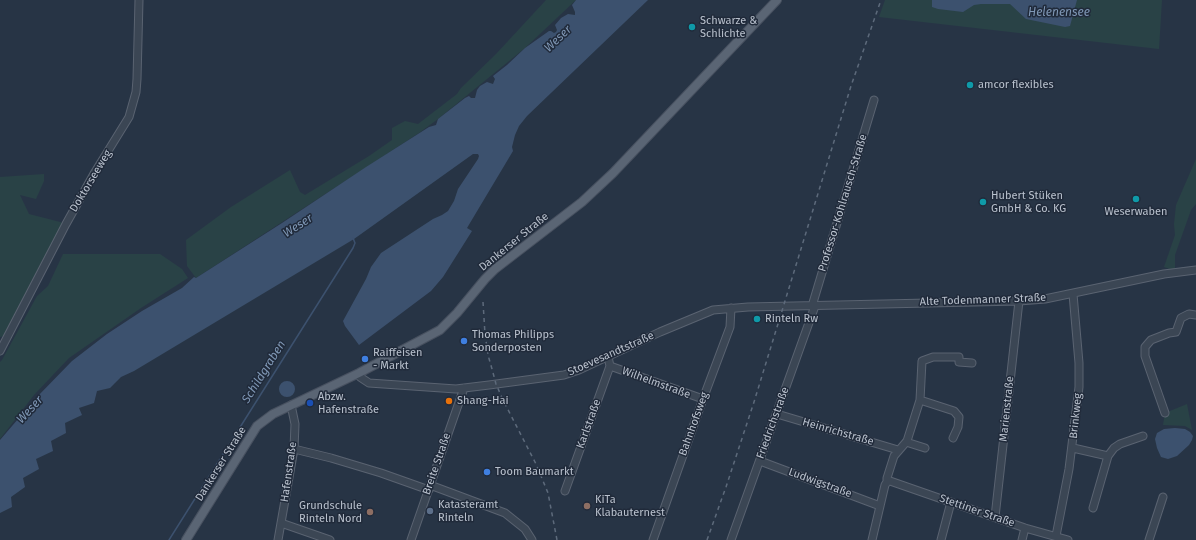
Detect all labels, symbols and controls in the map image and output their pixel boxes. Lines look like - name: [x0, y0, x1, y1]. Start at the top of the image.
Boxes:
- water label: Helenensee: [1028, 6, 1090, 20]
- place label: Schwarze & Schlichte: [700, 14, 757, 40]
- marker: Schwarze & Schlichte: [687, 22, 697, 32]
- water label: Weser: [541, 23, 575, 55]
- place label: amcor flexibles: [978, 78, 1054, 92]
- marker: amcor flexibles: [965, 80, 975, 90]
- street label: Professor-Kohlrausch-Straße: [816, 133, 870, 273]
- street label: Doktorseeweg: [67, 148, 115, 214]
- place label: Hubert Stüken GmbH & Co. KG: [991, 189, 1066, 215]
- marker: Weserwaben: [1131, 194, 1141, 204]
- marker: Hubert Stüken GmbH & Co. KG: [978, 197, 988, 207]
- place label: Weserwaben: [1104, 205, 1168, 219]
- street label: Dankerser Straße: [477, 210, 551, 274]
- water label: Weser: [281, 211, 315, 241]
- street label: Alte Todenmanner Straße: [920, 291, 1046, 309]
- place label: Rinteln Rw: [765, 312, 818, 326]
- marker: Rinteln Rw: [752, 314, 762, 324]
- place label: Thomas Philipps Sonderposten: [472, 328, 554, 354]
- street label: Stoevesandtstraße: [566, 329, 656, 379]
- marker: Thomas Philipps Sonderposten: [459, 336, 469, 346]
- water label: Schildgraben: [239, 338, 289, 406]
- place label: Raiffeisen - Markt: [373, 346, 423, 372]
- marker: Raiffeisen - Markt: [360, 354, 370, 364]
- street label: Wilhelmstraße: [620, 364, 692, 402]
- street label: Marienstraße: [997, 376, 1017, 442]
- street label: Friedrichstraße: [754, 385, 792, 461]
- place label: Abzw. Hafenstraße: [318, 390, 379, 416]
- street label: Bahnhofsweg: [676, 390, 712, 458]
- water label: Weser: [14, 393, 46, 427]
- street label: Brinkweg: [1067, 393, 1085, 439]
- place label: Shang-Hai: [457, 394, 508, 408]
- marker: Shang-Hai: [444, 396, 454, 406]
- marker: Abzw. Hafenstraße: [305, 398, 315, 408]
- street label: Karlstraße: [574, 398, 604, 450]
- street label: Heinrichstraße: [801, 416, 875, 448]
- street label: Dankerser Straße: [193, 424, 249, 504]
- street label: Breite Straße: [420, 431, 454, 497]
- street label: Hafenstraße: [278, 441, 300, 503]
- place label: Toom Baumarkt: [495, 465, 574, 479]
- street label: Ludwigstraße: [787, 465, 853, 501]
- marker: Toom Baumarkt: [482, 467, 492, 477]
- street label: Stettiner Straße: [938, 492, 1016, 530]
- place label: KiTa Klabauternest: [595, 493, 665, 519]
- place label: Katasteramt Rinteln: [438, 498, 498, 524]
- place label: Grundschule Rinteln Nord: [299, 499, 362, 525]
- marker: KiTa Klabauternest: [582, 501, 592, 511]
- marker: Katasteramt Rinteln: [425, 506, 435, 516]
- marker: Grundschule Rinteln Nord: [365, 507, 375, 517]

